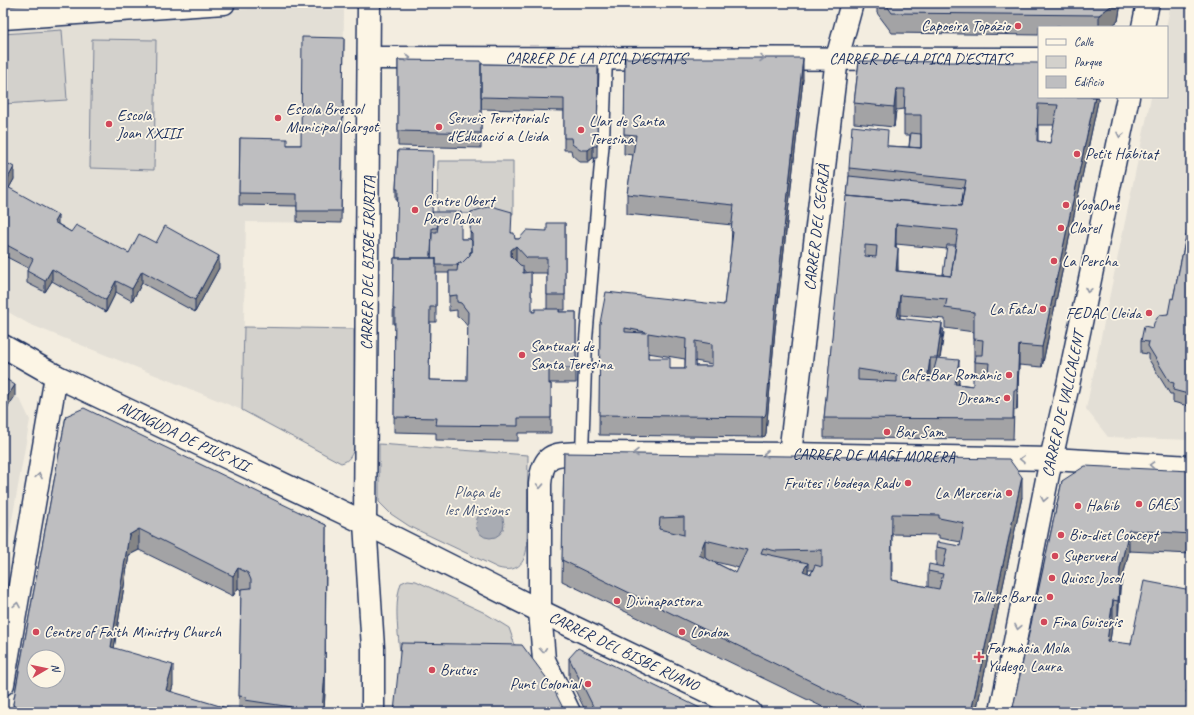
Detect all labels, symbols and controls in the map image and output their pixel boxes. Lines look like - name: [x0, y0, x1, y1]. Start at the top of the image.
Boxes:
- place label: Capoeira Topázio: [921, 16, 1012, 36]
- marker: Capoeira Topázio: [1013, 21, 1023, 31]
- legend: [1038, 26, 1168, 98]
- text: Calle: [1074, 34, 1094, 50]
- street label: CARRER DE LA PICA D'ESTATS: [505, 48, 690, 68]
- street label: CARRER DE LA PICA D'ESTATS: [829, 49, 1014, 69]
- one-way arrow: [405, 54, 411, 62]
- one-way arrow: [759, 54, 765, 62]
- text: Parque: [1074, 54, 1103, 70]
- text: Edificio: [1074, 74, 1104, 90]
- place label: Escola Bressol Municipal Gargot: [286, 99, 380, 137]
- place label: Escola Joan XXIII: [116, 105, 185, 143]
- place label: Serveis Territorials d'Educació a Lleida: [447, 108, 550, 146]
- place label: Llar de Santa Teresina: [589, 111, 665, 149]
- marker: Escola Bressol Municipal Gargot: [273, 113, 283, 123]
- marker: Escola Joan XXIII: [104, 119, 114, 129]
- marker: Serveis Territorials d'Educació a Lleida: [434, 122, 444, 132]
- marker: Llar de Santa Teresina: [576, 125, 586, 135]
- one-way arrow: [1116, 132, 1124, 138]
- place label: Petit Hābitat: [1085, 144, 1160, 164]
- marker: Petit Hābitat: [1072, 149, 1082, 159]
- street label: CARRER DEL SEGRIÀ: [799, 162, 834, 292]
- street label: CARRER DEL BISBE IRURITA: [356, 175, 380, 350]
- place label: Centre Obert Pare Palau: [423, 191, 497, 229]
- place label: YogaOne: [1074, 195, 1121, 215]
- marker: YogaOne: [1061, 200, 1071, 210]
- marker: Centre Obert Pare Palau: [410, 205, 420, 215]
- place label: Clarel: [1069, 218, 1103, 238]
- marker: Clarel: [1056, 223, 1066, 233]
- place label: La Percha: [1062, 251, 1119, 271]
- marker: La Percha: [1049, 256, 1059, 266]
- one-way arrow: [1084, 287, 1092, 293]
- place label: La Fatal: [989, 299, 1038, 319]
- place label: FEDAC Lleida: [1066, 303, 1142, 323]
- marker: La Fatal: [1038, 304, 1048, 314]
- marker: FEDAC Lleida: [1144, 308, 1154, 318]
- street label: CARRER DE VALLCALENT: [1038, 325, 1090, 479]
- place label: Santuari de Santa Teresina: [530, 336, 614, 374]
- marker: Santuari de Santa Teresina: [517, 350, 527, 360]
- place label: Cafe-Bar Romànic: [900, 365, 1002, 385]
- marker: Cafe-Bar Romànic: [1004, 370, 1014, 380]
- place label: Dreams: [957, 388, 1001, 408]
- marker: Dreams: [1002, 393, 1012, 403]
- street label: AVINGUDA DE PIUS XII: [114, 397, 256, 478]
- place label: Bar Sam: [895, 422, 945, 442]
- marker: Bar Sam: [882, 427, 892, 437]
- street label: CARRER DE MAGÍ MORERA: [792, 444, 956, 467]
- one-way arrow: [633, 449, 639, 457]
- one-way arrow: [763, 450, 769, 458]
- one-way arrow: [1019, 455, 1025, 463]
- one-way arrow: [1149, 461, 1155, 469]
- one-way arrow: [34, 473, 43, 480]
- place label: Fruites i bodega Radu: [784, 473, 901, 493]
- marker: Fruites i bodega Radu: [903, 478, 913, 488]
- park label: Plaça de les Missions: [445, 482, 511, 520]
- one-way arrow: [536, 483, 545, 489]
- place label: La Merceria: [935, 483, 1003, 503]
- marker: La Merceria: [1004, 488, 1014, 498]
- place label: GAES: [1147, 494, 1180, 514]
- one-way arrow: [1040, 496, 1048, 502]
- place label: Habib: [1086, 496, 1120, 516]
- marker: GAES: [1134, 499, 1144, 509]
- marker: Habib: [1073, 501, 1083, 511]
- place label: Bio-diet Concept: [1069, 525, 1160, 545]
- marker: Bio-diet Concept: [1056, 530, 1066, 540]
- place label: Superverd: [1063, 546, 1119, 566]
- marker: Superverd: [1050, 551, 1060, 561]
- place label: Quiosc Josol: [1060, 568, 1125, 588]
- marker: Quiosc Josol: [1047, 573, 1057, 583]
- place label: Tallers Baruc: [971, 587, 1043, 607]
- place label: Divinapastora: [625, 591, 703, 611]
- marker: Tallers Baruc: [1045, 592, 1055, 602]
- marker: Divinapastora: [612, 596, 622, 606]
- one-way arrow: [12, 601, 21, 608]
- street label: CARRER DEL BISBE RUANO: [546, 607, 704, 697]
- place label: Fina Guiseris: [1052, 612, 1123, 632]
- marker: Fina Guiseris: [1039, 617, 1049, 627]
- place label: Centre of Faith Ministry Church: [44, 622, 222, 642]
- place label: London: [690, 622, 730, 642]
- one-way arrow: [1015, 624, 1023, 630]
- marker: Centre of Faith Ministry Church: [31, 627, 41, 637]
- marker: London: [677, 627, 687, 637]
- place label: Farmàcia Mola Yudego, Laura: [987, 638, 1070, 676]
- one-way arrow: [538, 647, 547, 653]
- north arrow: [26, 649, 66, 689]
- marker: Farmàcia Mola Yudego, Laura: [974, 652, 984, 662]
- place label: Brutus: [440, 660, 478, 680]
- text: N: [48, 663, 64, 674]
- marker: Brutus: [427, 665, 437, 675]
- place label: Punt Colonial: [510, 674, 583, 694]
- marker: Punt Colonial: [583, 679, 593, 689]

